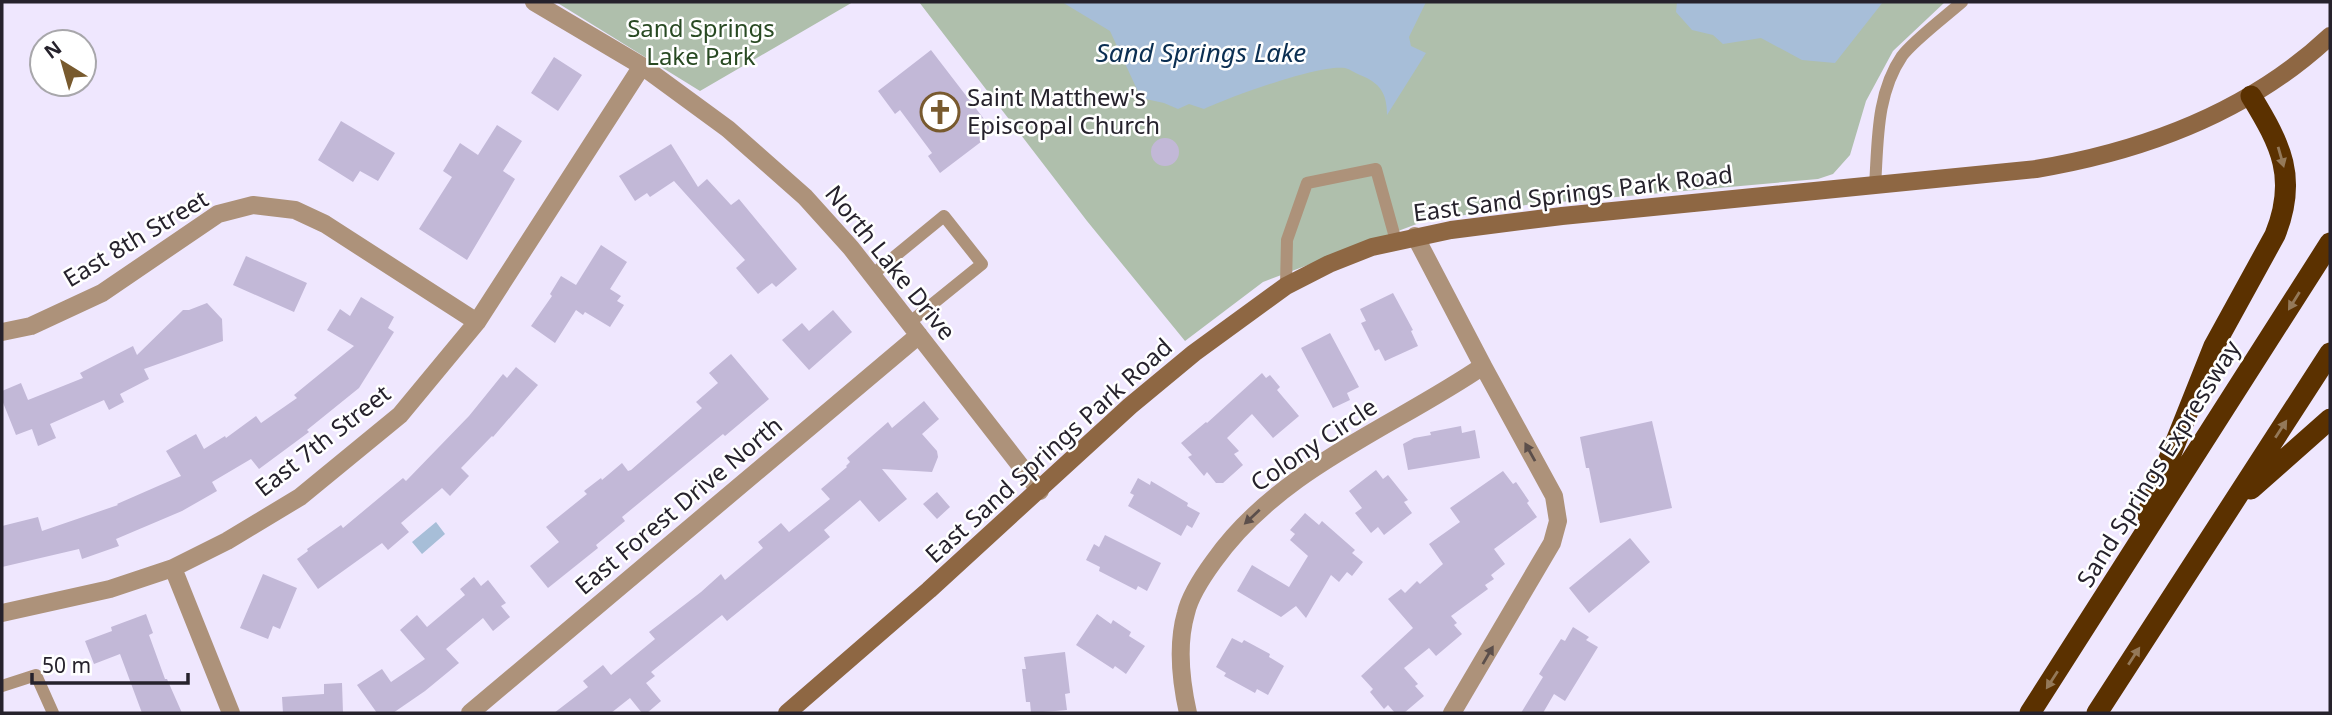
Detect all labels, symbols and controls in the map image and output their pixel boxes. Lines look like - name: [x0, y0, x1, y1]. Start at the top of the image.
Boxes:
- park label: Sand Springs Lake Park: [627, 11, 775, 72]
- north arrow: [28, 28, 98, 98]
- text: N: [39, 34, 67, 64]
- water label: Sand Springs Lake: [1096, 34, 1306, 70]
- place label: Saint Matthew's Episcopal Church: [967, 80, 1160, 141]
- church icon: Saint Matthew's Episcopal Church: [919, 91, 961, 133]
- one-way arrow: [2277, 146, 2287, 167]
- street label: East Sand Springs Park Road: [1411, 157, 1734, 228]
- street label: North Lake Drive: [818, 178, 964, 346]
- street label: East 8th Street: [57, 181, 214, 294]
- one-way arrow: [2287, 291, 2300, 310]
- street label: East Sand Springs Park Road: [917, 330, 1179, 570]
- street label: Sand Springs Expressway: [2068, 333, 2248, 593]
- street label: East 7th Street: [247, 376, 397, 503]
- street label: Colony Circle: [1244, 389, 1383, 498]
- street label: East Forest Drive North: [567, 408, 789, 601]
- one-way arrow: [2275, 419, 2288, 438]
- one-way arrow: [1524, 442, 1536, 462]
- one-way arrow: [1244, 509, 1261, 525]
- scale bar: [32, 642, 187, 686]
- one-way arrow: [1481, 645, 1494, 664]
- one-way arrow: [2127, 647, 2141, 665]
- text: 50 m: [42, 651, 91, 679]
- one-way arrow: [2045, 671, 2059, 689]

